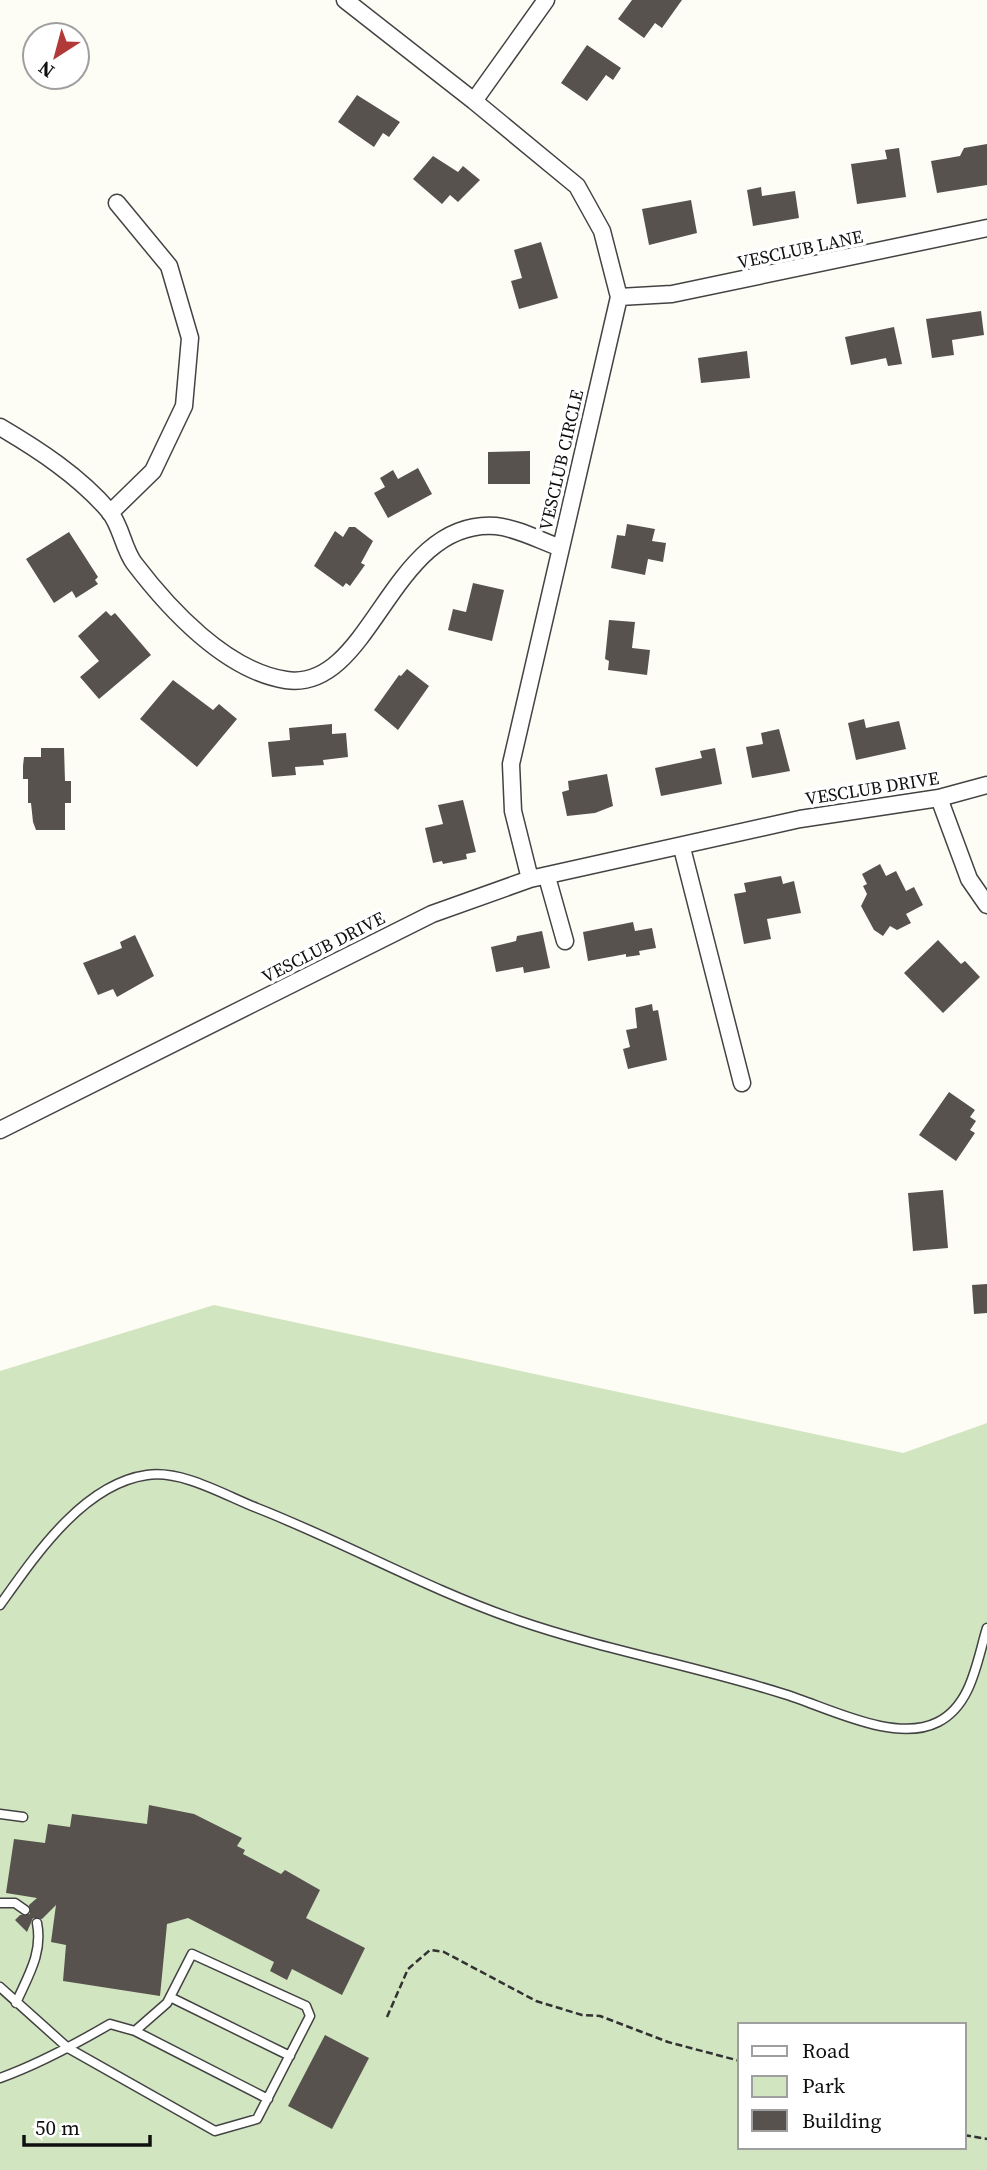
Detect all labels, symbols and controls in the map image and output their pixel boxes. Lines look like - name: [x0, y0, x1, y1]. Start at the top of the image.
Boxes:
- north arrow: [21, 21, 91, 91]
- text: N: [33, 55, 59, 84]
- street label: VESCLUB LANE: [735, 223, 865, 275]
- street label: VESCLUB CIRCLE: [533, 387, 589, 533]
- street label: VESCLUB DRIVE: [803, 765, 941, 811]
- street label: VESCLUB DRIVE: [257, 905, 389, 989]
- legend: [738, 2023, 966, 2149]
- text: Road: [802, 2036, 850, 2065]
- text: Park: [802, 2071, 846, 2100]
- scale bar: [24, 2104, 150, 2148]
- text: Building: [802, 2106, 881, 2135]
- text: 50 m: [35, 2113, 80, 2142]

